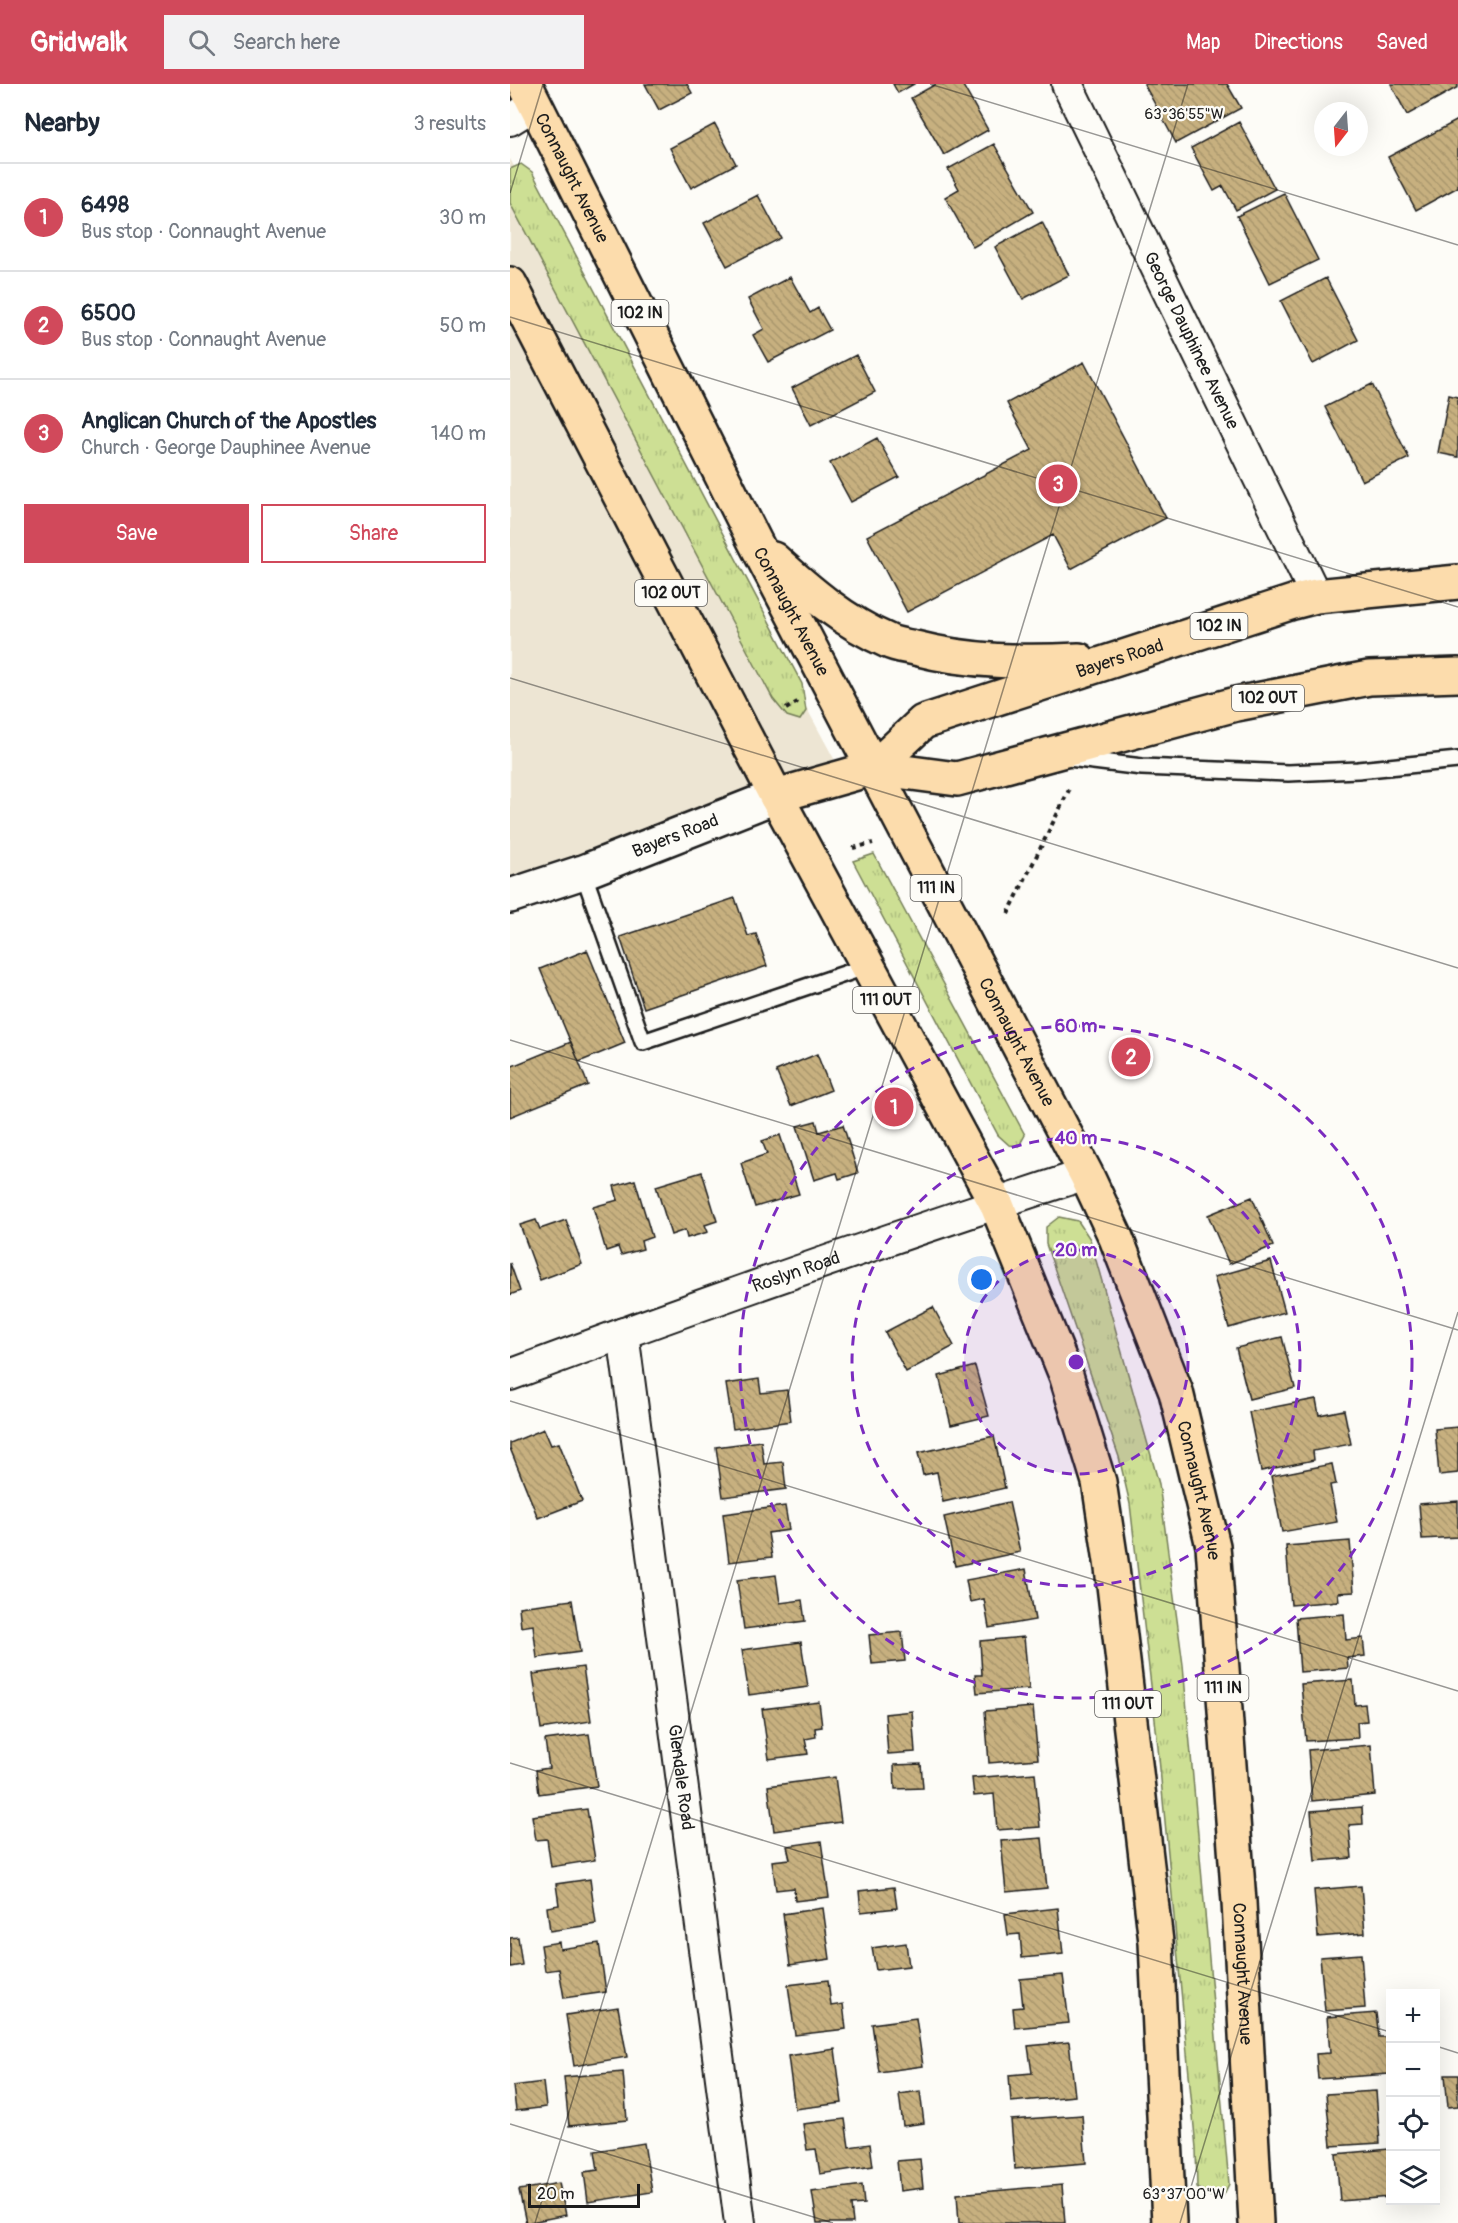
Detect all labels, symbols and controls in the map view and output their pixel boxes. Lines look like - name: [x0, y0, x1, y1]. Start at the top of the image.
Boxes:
- search box: [164, 15, 584, 69]
- text: Gridwalk: [30, 25, 128, 60]
- icon: search: [185, 26, 218, 59]
- text: Search here: [233, 28, 340, 56]
- text: Map: [1186, 29, 1221, 56]
- text: Directions: [1254, 29, 1343, 56]
- text: Saved: [1376, 29, 1428, 56]
- north arrow: [1314, 102, 1368, 156]
- text: 63°36'55"W: [1145, 105, 1224, 124]
- text: Nearby: [24, 107, 100, 139]
- street label: Connaught Avenue: [530, 109, 614, 247]
- text: 3 results: [414, 111, 486, 136]
- text: 6498: [81, 191, 129, 219]
- text: 1: [40, 205, 47, 230]
- text: 30 m: [439, 205, 486, 230]
- text: Bus stop · Connaught Avenue: [81, 219, 326, 244]
- street label: George Dauphinee Avenue: [1139, 248, 1245, 433]
- text: 6500: [81, 299, 136, 327]
- road number: 102 IN: [612, 300, 668, 326]
- text: 2: [38, 313, 49, 338]
- text: 50 m: [439, 313, 486, 338]
- text: Bus stop · Connaught Avenue: [81, 327, 326, 352]
- text: Anglican Church of the Apostles: [81, 407, 376, 435]
- text: 3: [38, 421, 49, 446]
- text: 140 m: [431, 421, 486, 446]
- text: Church · George Dauphinee Avenue: [81, 435, 371, 460]
- pin: 3: [1038, 462, 1078, 506]
- button: Save: [24, 504, 249, 563]
- button: Share: [261, 504, 486, 563]
- street label: Connaught Avenue: [748, 543, 835, 680]
- road number: 102 OUT: [635, 580, 707, 606]
- road number: 102 IN: [1190, 613, 1248, 639]
- street label: Bayers Road: [1073, 633, 1166, 683]
- road number: 102 OUT: [1232, 685, 1304, 711]
- street label: Bayers Road: [629, 808, 722, 863]
- road number: 111 IN: [910, 875, 962, 901]
- street label: Connaught Avenue: [974, 974, 1060, 1111]
- road number: 111 OUT: [853, 987, 919, 1013]
- text: 60 m: [1055, 1015, 1097, 1038]
- pin: 2: [1112, 1034, 1150, 1080]
- pin: 1: [874, 1084, 914, 1130]
- text: 40 m: [1055, 1127, 1097, 1150]
- text: 20 m: [1055, 1239, 1097, 1262]
- street label: Roslyn Road: [749, 1246, 843, 1298]
- your location: [967, 1265, 996, 1294]
- centre of rings: [1066, 1352, 1086, 1372]
- street label: Connaught Avenue: [1172, 1418, 1225, 1561]
- road number: 111 IN: [1198, 1675, 1248, 1701]
- road number: 111 OUT: [1095, 1691, 1161, 1717]
- street label: Glendale Road: [663, 1723, 700, 1831]
- street label: Connaught Avenue: [1228, 1902, 1258, 2045]
- map controls: [1386, 1989, 1440, 2205]
- button: +: [1386, 1989, 1440, 2043]
- button: −: [1386, 2043, 1440, 2097]
- button: locate: [1386, 2097, 1440, 2151]
- button: layers: [1386, 2151, 1440, 2205]
- scale bar: [528, 2181, 640, 2208]
- text: 20 m: [537, 2184, 575, 2204]
- text: 63°37'00"W: [1143, 2185, 1225, 2204]

